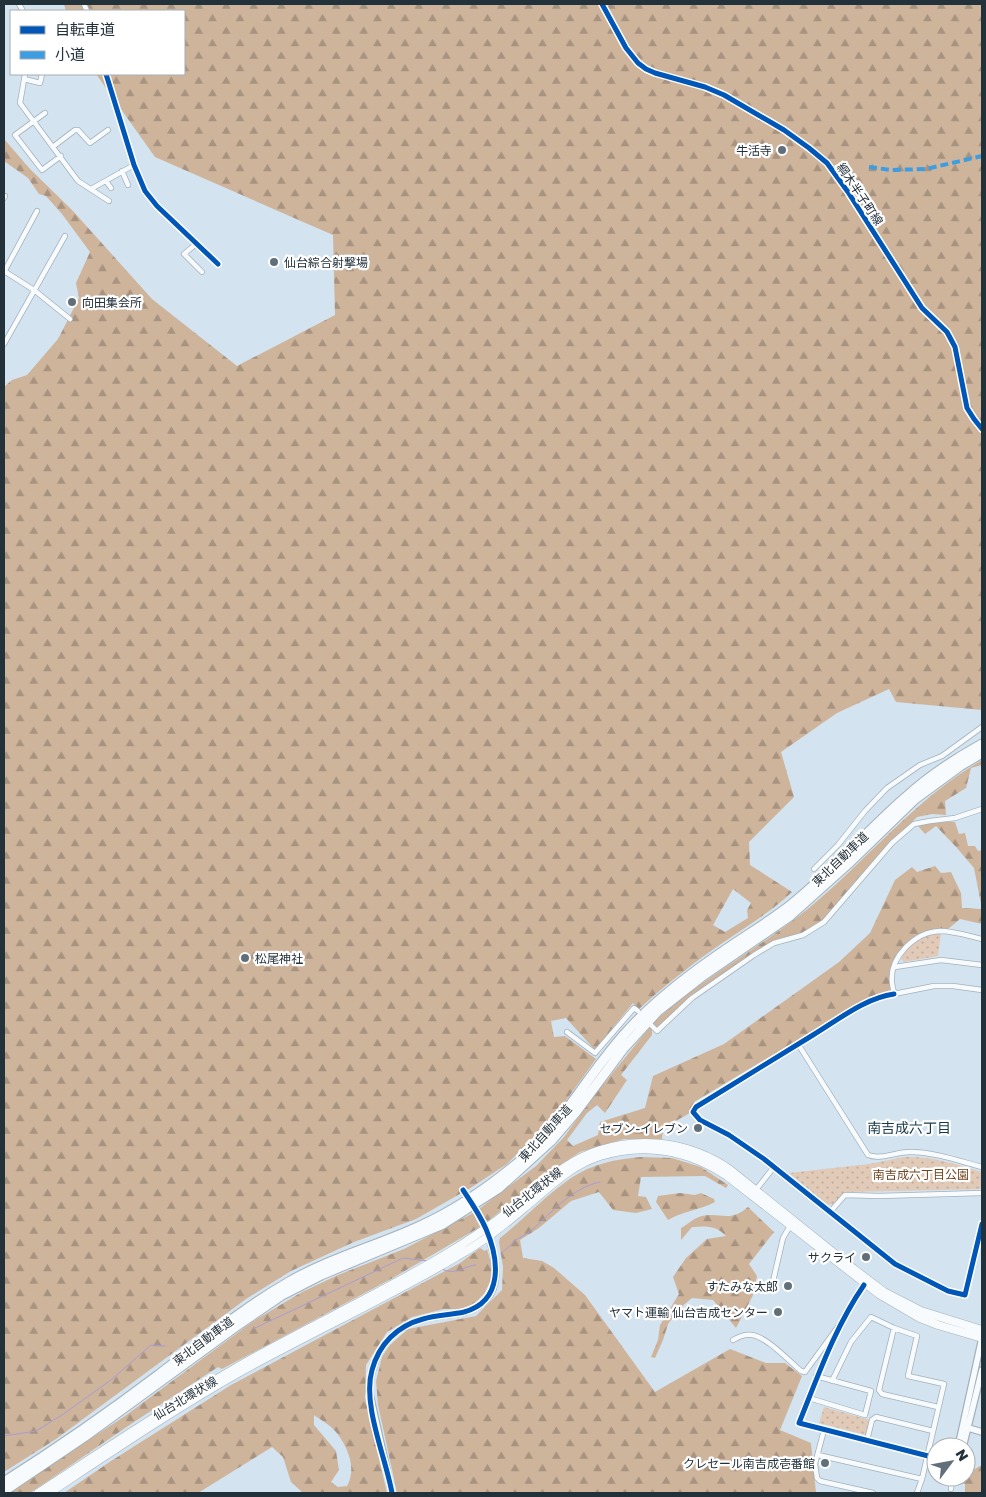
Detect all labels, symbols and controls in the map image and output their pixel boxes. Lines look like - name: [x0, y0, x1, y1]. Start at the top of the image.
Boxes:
- legend: [10, 10, 185, 75]
- text: 自転車道: [55, 20, 115, 38]
- text: 小道: [55, 45, 85, 63]
- place label: 牛活寺: [736, 143, 772, 158]
- marker: 牛活寺: [776, 144, 788, 156]
- street label: 綱木半子町線: [834, 160, 886, 228]
- place label: 仙台綜合射撃場: [284, 255, 368, 270]
- marker: 仙台綜合射撃場: [268, 256, 280, 268]
- place label: 向田集会所: [82, 295, 142, 310]
- marker: 向田集会所: [66, 296, 78, 308]
- street label: 東北自動車道: [809, 829, 871, 889]
- place label: 松尾神社: [255, 951, 303, 966]
- marker: 松尾神社: [239, 952, 251, 964]
- street label: 東北自動車道: [515, 1101, 575, 1165]
- district label: 南吉成六丁目: [867, 1119, 951, 1136]
- place label: セブン-イレブン: [599, 1121, 688, 1136]
- marker: セブン-イレブン: [692, 1122, 704, 1134]
- street label: 仙台北環状線: [499, 1164, 565, 1220]
- park label: 南吉成六丁目公園: [873, 1167, 969, 1182]
- place label: サクライ: [808, 1250, 856, 1265]
- marker: サクライ: [860, 1251, 872, 1263]
- place label: すたみな太郎: [706, 1279, 778, 1294]
- marker: すたみな太郎: [782, 1280, 794, 1292]
- place label: ヤマト運輸 仙台吉成センター: [609, 1305, 768, 1320]
- marker: ヤマト運輸 仙台吉成センター: [772, 1306, 784, 1318]
- street label: 東北自動車道: [170, 1313, 236, 1369]
- street label: 仙台北環状線: [150, 1373, 220, 1423]
- north arrow: [926, 1437, 976, 1487]
- text: N: [952, 1446, 972, 1464]
- place label: クレセール南吉成壱番館: [683, 1456, 815, 1471]
- marker: クレセール南吉成壱番館: [819, 1457, 831, 1469]

